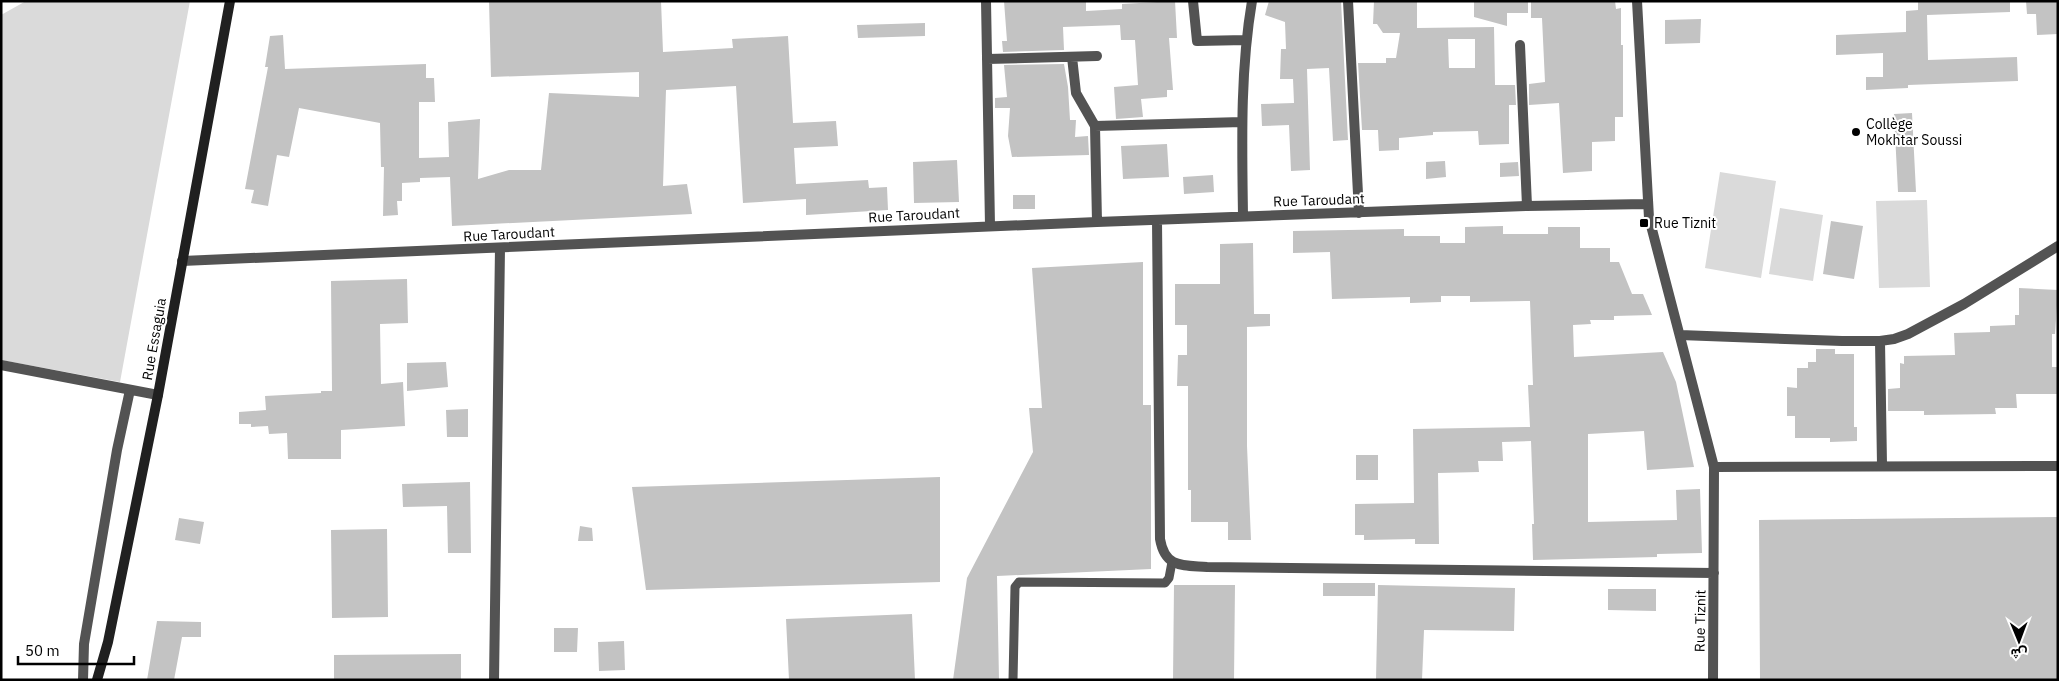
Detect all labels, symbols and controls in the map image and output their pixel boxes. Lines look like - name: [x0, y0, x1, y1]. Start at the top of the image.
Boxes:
- place label: Collège Mokhtar Soussi: [1866, 115, 1962, 149]
- marker: Collège Mokhtar Soussi: [1850, 126, 1862, 138]
- street label: Rue Taroudant: [1273, 189, 1365, 211]
- street label: Rue Taroudant: [868, 204, 960, 226]
- place label: Rue Tiznit: [1654, 214, 1716, 232]
- marker: Rue Tiznit: [1638, 217, 1650, 229]
- street label: Rue Taroudant: [463, 223, 555, 245]
- street label: Rue Essaguia: [138, 296, 170, 382]
- street label: Rue Tiznit: [1690, 590, 1710, 652]
- north arrow: [1994, 616, 2044, 666]
- scale bar: [18, 634, 134, 666]
- text: 50 m: [25, 641, 60, 660]
- text: ش: [2010, 645, 2028, 663]

